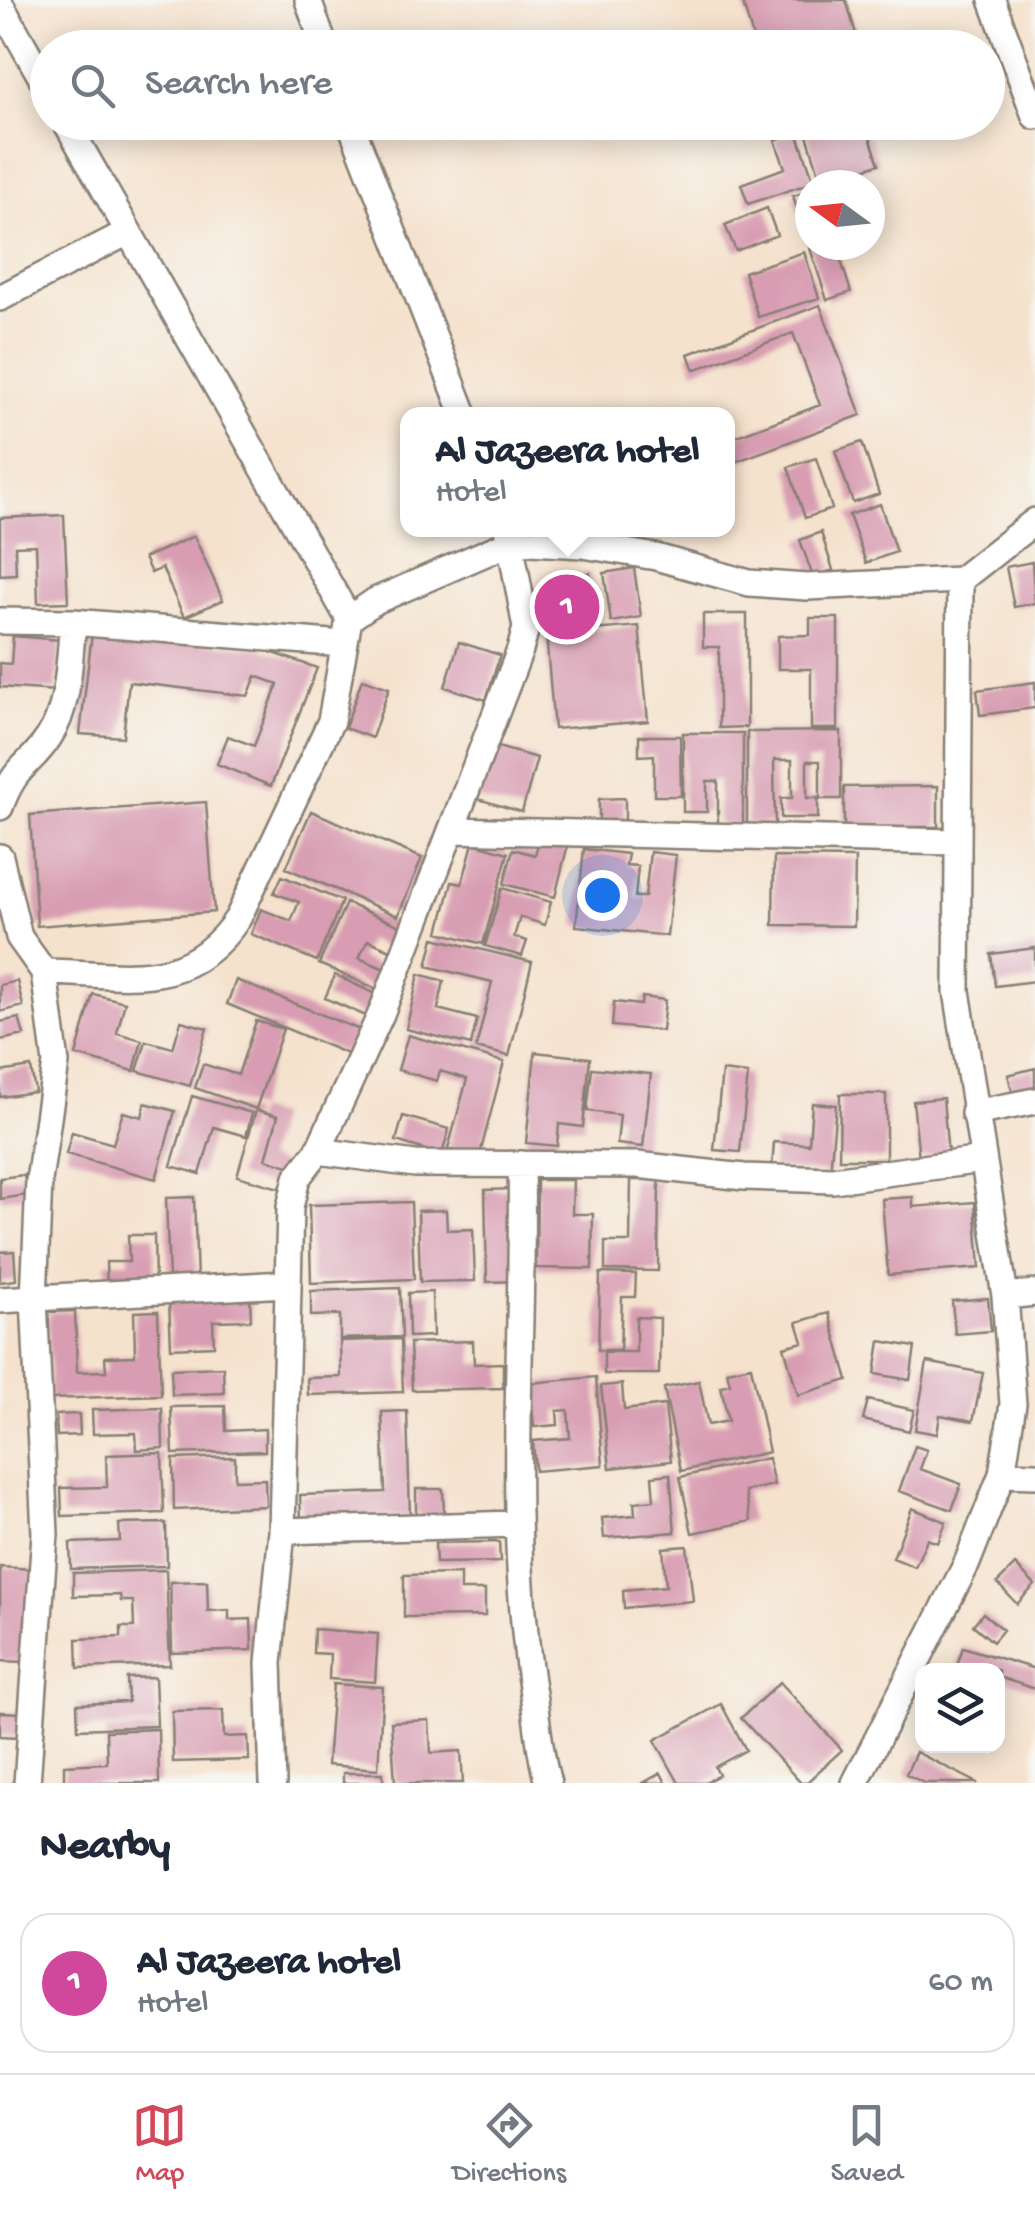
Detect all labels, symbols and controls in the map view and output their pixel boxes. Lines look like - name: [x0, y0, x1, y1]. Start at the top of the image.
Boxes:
- search box: [30, 30, 1005, 140]
- icon: search: [65, 58, 120, 113]
- text: Search here: [145, 63, 332, 107]
- north arrow: [795, 170, 885, 260]
- popup: [400, 407, 735, 537]
- text: Al Jazeera hotel: [435, 431, 700, 475]
- text: Hotel: [435, 475, 507, 513]
- pin: 1: [534, 570, 600, 644]
- your location: [577, 870, 628, 921]
- map controls: [915, 1663, 1005, 1753]
- button: layers: [915, 1663, 1005, 1753]
- text: Nearby: [40, 1824, 170, 1873]
- text: Al Jazeera hotel: [137, 1942, 401, 1986]
- text: 1: [68, 1964, 81, 2002]
- text: 60 m: [928, 1964, 993, 2002]
- text: Hotel: [137, 1986, 209, 2024]
- tab: Map: [132, 2098, 187, 2191]
- tab: Directions: [452, 2098, 566, 2191]
- tab: Saved: [831, 2098, 903, 2191]

